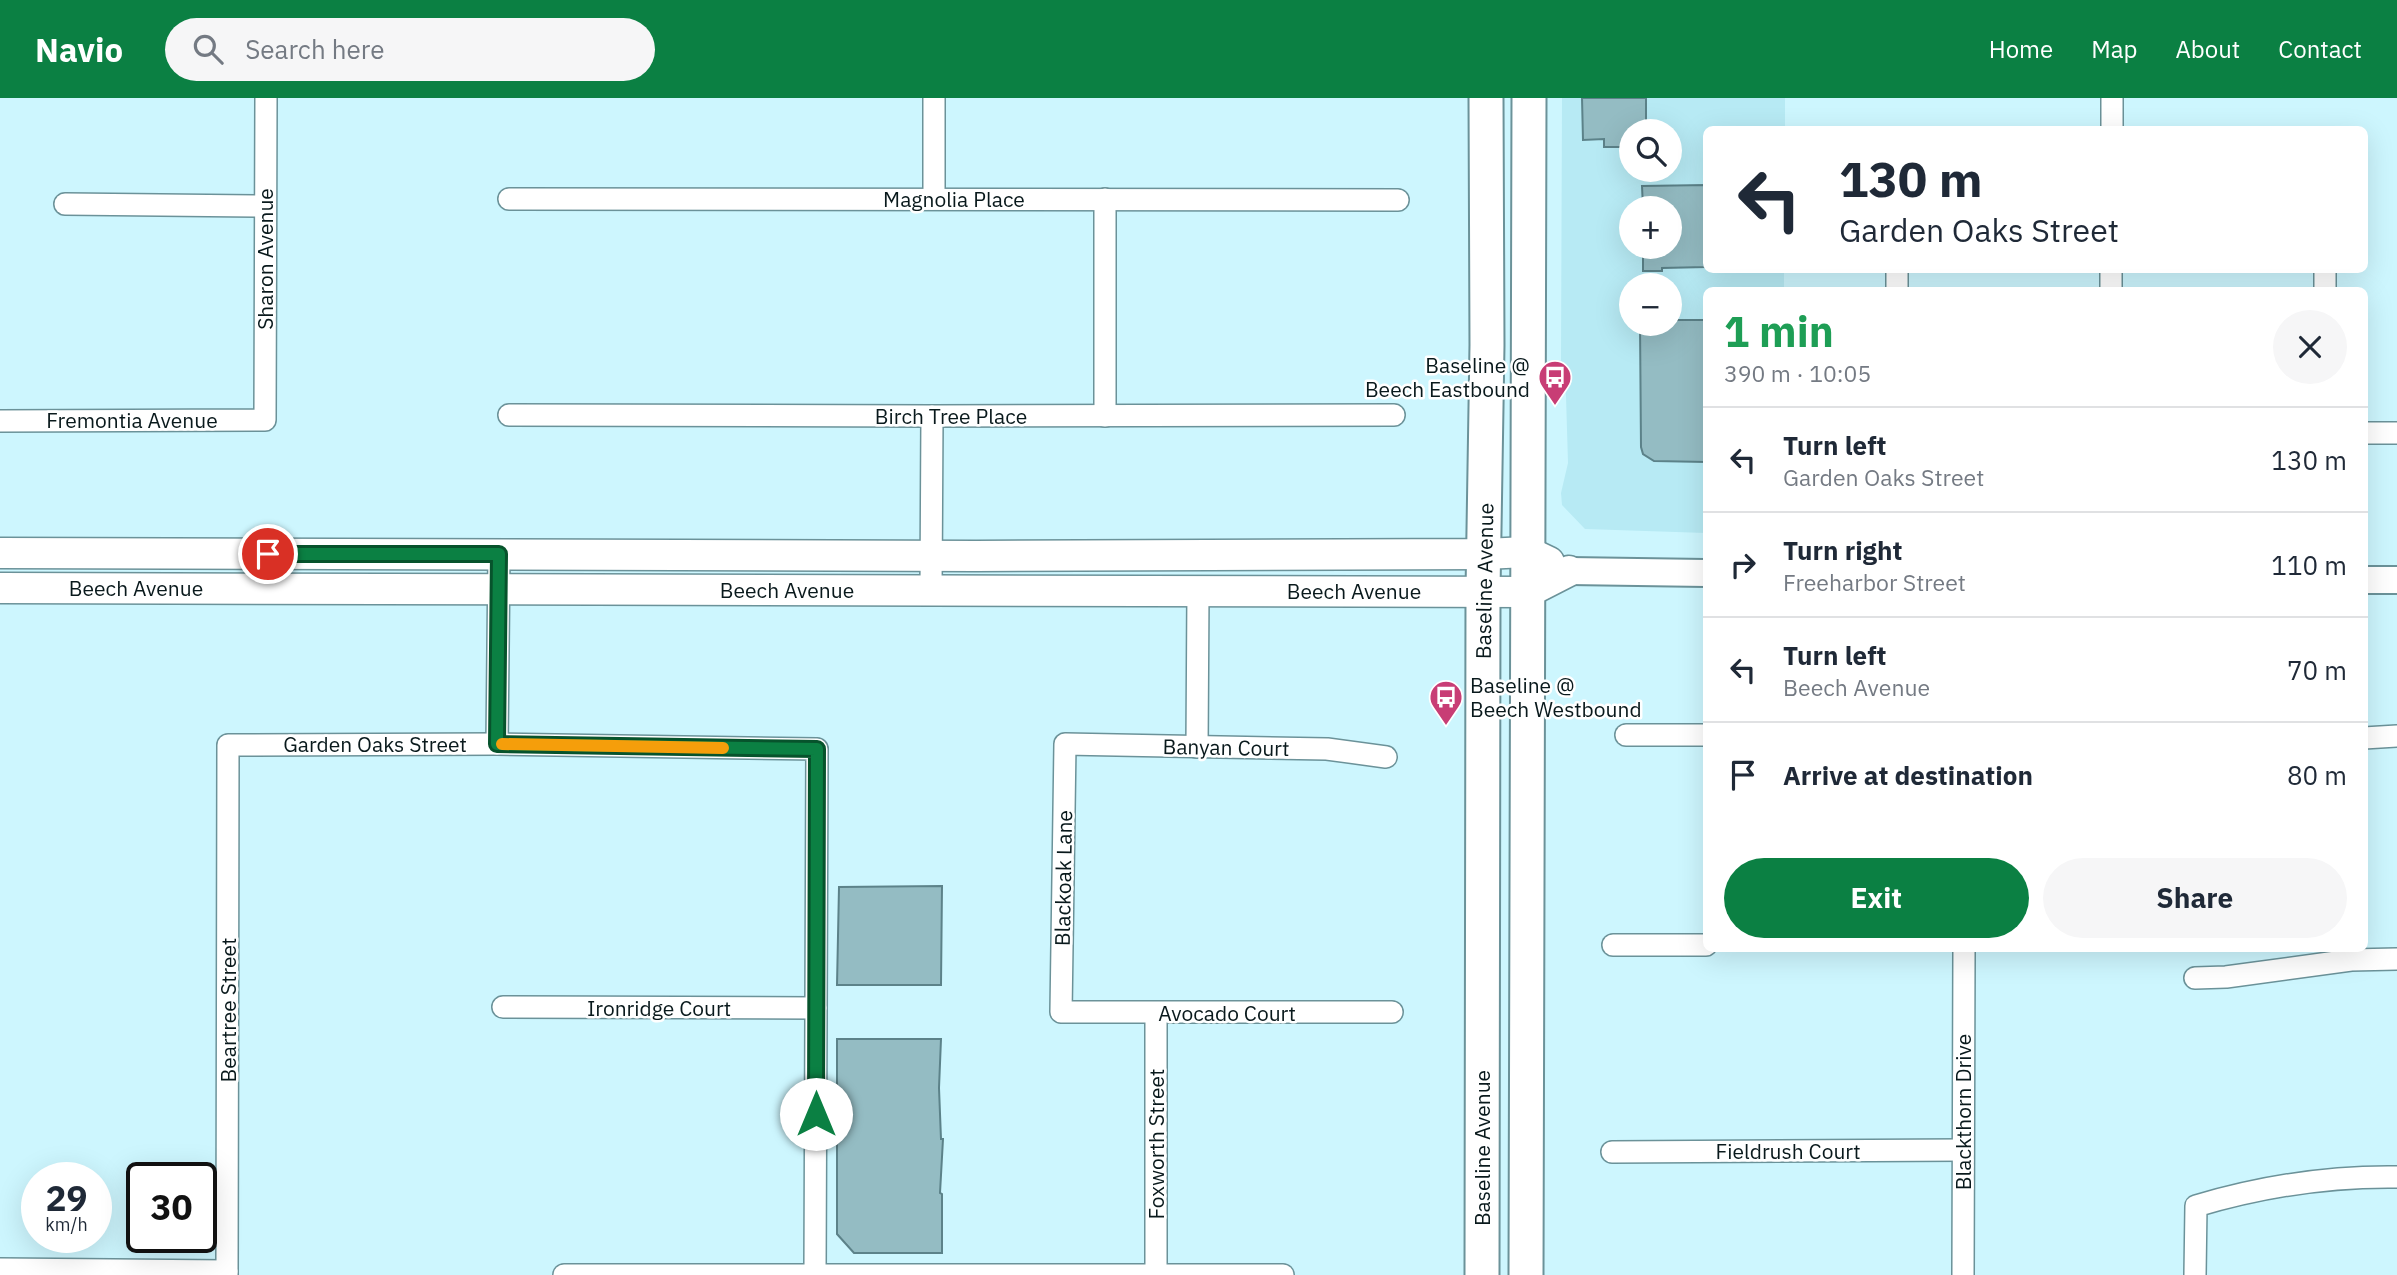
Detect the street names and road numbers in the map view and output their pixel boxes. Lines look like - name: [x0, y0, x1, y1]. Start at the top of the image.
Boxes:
- street label: Magnolia Place: [883, 185, 1025, 213]
- street label: Sharon Avenue: [251, 188, 279, 330]
- street label: Birch Tree Place: [875, 402, 1027, 430]
- street label: Fremontia Avenue: [46, 406, 218, 434]
- street label: Baseline Avenue: [1469, 503, 1499, 659]
- street label: Beech Avenue: [69, 574, 203, 602]
- street label: Beech Avenue: [720, 576, 854, 604]
- street label: Beech Avenue: [1287, 577, 1421, 605]
- street label: Garden Oaks Street: [283, 730, 467, 758]
- street label: Banyan Court: [1162, 732, 1290, 762]
- street label: Blackoak Lane: [1048, 810, 1078, 946]
- street label: Beartree Street: [214, 938, 242, 1082]
- street label: Ironridge Court: [587, 994, 731, 1022]
- street label: Avocado Court: [1158, 999, 1296, 1027]
- street label: Blackthorn Drive: [1949, 1034, 1977, 1190]
- street label: Foxworth Street: [1142, 1069, 1170, 1219]
- street label: Baseline Avenue: [1468, 1070, 1496, 1226]
- street label: Fieldrush Court: [1715, 1137, 1861, 1165]

